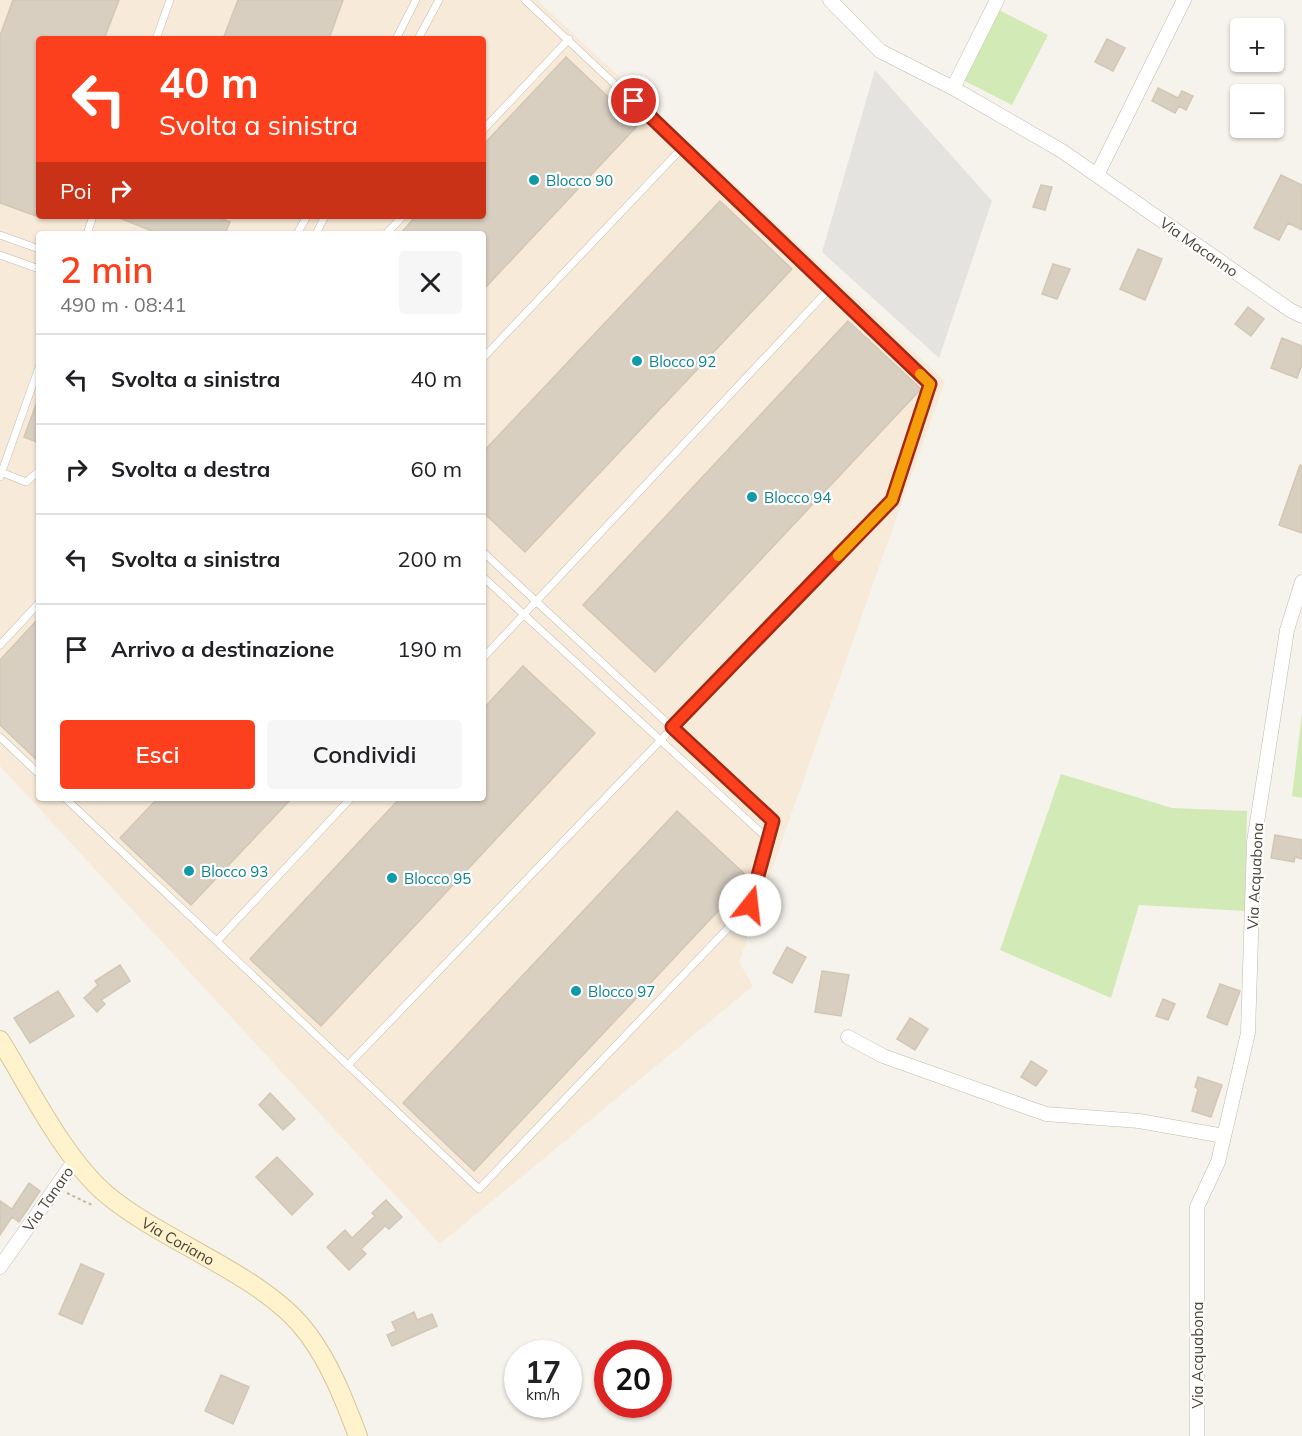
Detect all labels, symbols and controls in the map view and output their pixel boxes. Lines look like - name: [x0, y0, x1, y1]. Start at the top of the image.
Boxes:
- map controls: [1230, 18, 1284, 138]
- button: +: [1230, 18, 1284, 72]
- text: 40 m: [159, 56, 259, 109]
- icon: left: [60, 60, 138, 138]
- pin: [608, 75, 659, 126]
- icon: arrive: [617, 84, 650, 117]
- button: −: [1230, 84, 1284, 138]
- text: Svolta a sinistra: [159, 108, 358, 142]
- place label: Blocco 90: [546, 171, 613, 190]
- marker: Blocco 90: [527, 173, 541, 187]
- icon: right: [104, 174, 137, 207]
- text: Poi: [60, 177, 92, 205]
- street label: Via Macanno: [1156, 213, 1242, 281]
- text: 2 min: [60, 247, 154, 292]
- button: close: [399, 251, 462, 314]
- text: 490 m · 08:41: [60, 292, 186, 317]
- place label: Blocco 92: [649, 352, 716, 371]
- marker: Blocco 92: [630, 354, 644, 368]
- icon: left: [60, 363, 93, 396]
- text: Svolta a sinistra: [111, 365, 280, 393]
- text: 40 m: [411, 365, 462, 393]
- icon: right: [60, 453, 93, 486]
- text: Svolta a destra: [111, 455, 270, 483]
- text: 60 m: [411, 455, 462, 483]
- place label: Blocco 94: [764, 488, 831, 507]
- marker: Blocco 94: [745, 490, 759, 504]
- icon: left: [60, 543, 93, 576]
- text: Svolta a sinistra: [111, 545, 280, 573]
- text: 200 m: [397, 545, 462, 573]
- icon: arrive: [60, 633, 93, 666]
- text: Arrivo a destinazione: [111, 635, 334, 663]
- text: 190 m: [397, 635, 462, 663]
- button: Esci: [60, 720, 255, 789]
- button: Condividi: [267, 720, 462, 789]
- street label: Via Acquabona: [1243, 822, 1267, 930]
- place label: Blocco 93: [201, 862, 268, 881]
- marker: Blocco 93: [182, 864, 196, 878]
- place label: Blocco 95: [404, 869, 471, 888]
- marker: Blocco 95: [385, 871, 399, 885]
- position arrow: [718, 873, 782, 937]
- place label: Blocco 97: [588, 982, 655, 1001]
- marker: Blocco 97: [569, 984, 583, 998]
- street label: Via Tanaro: [19, 1163, 77, 1235]
- street label: Via Coriano: [138, 1212, 218, 1269]
- street label: Via Acquabona: [1188, 1301, 1207, 1409]
- speed limit sign: 20: [594, 1340, 672, 1418]
- text: 17: [525, 1353, 561, 1391]
- text: km/h: [526, 1385, 560, 1404]

